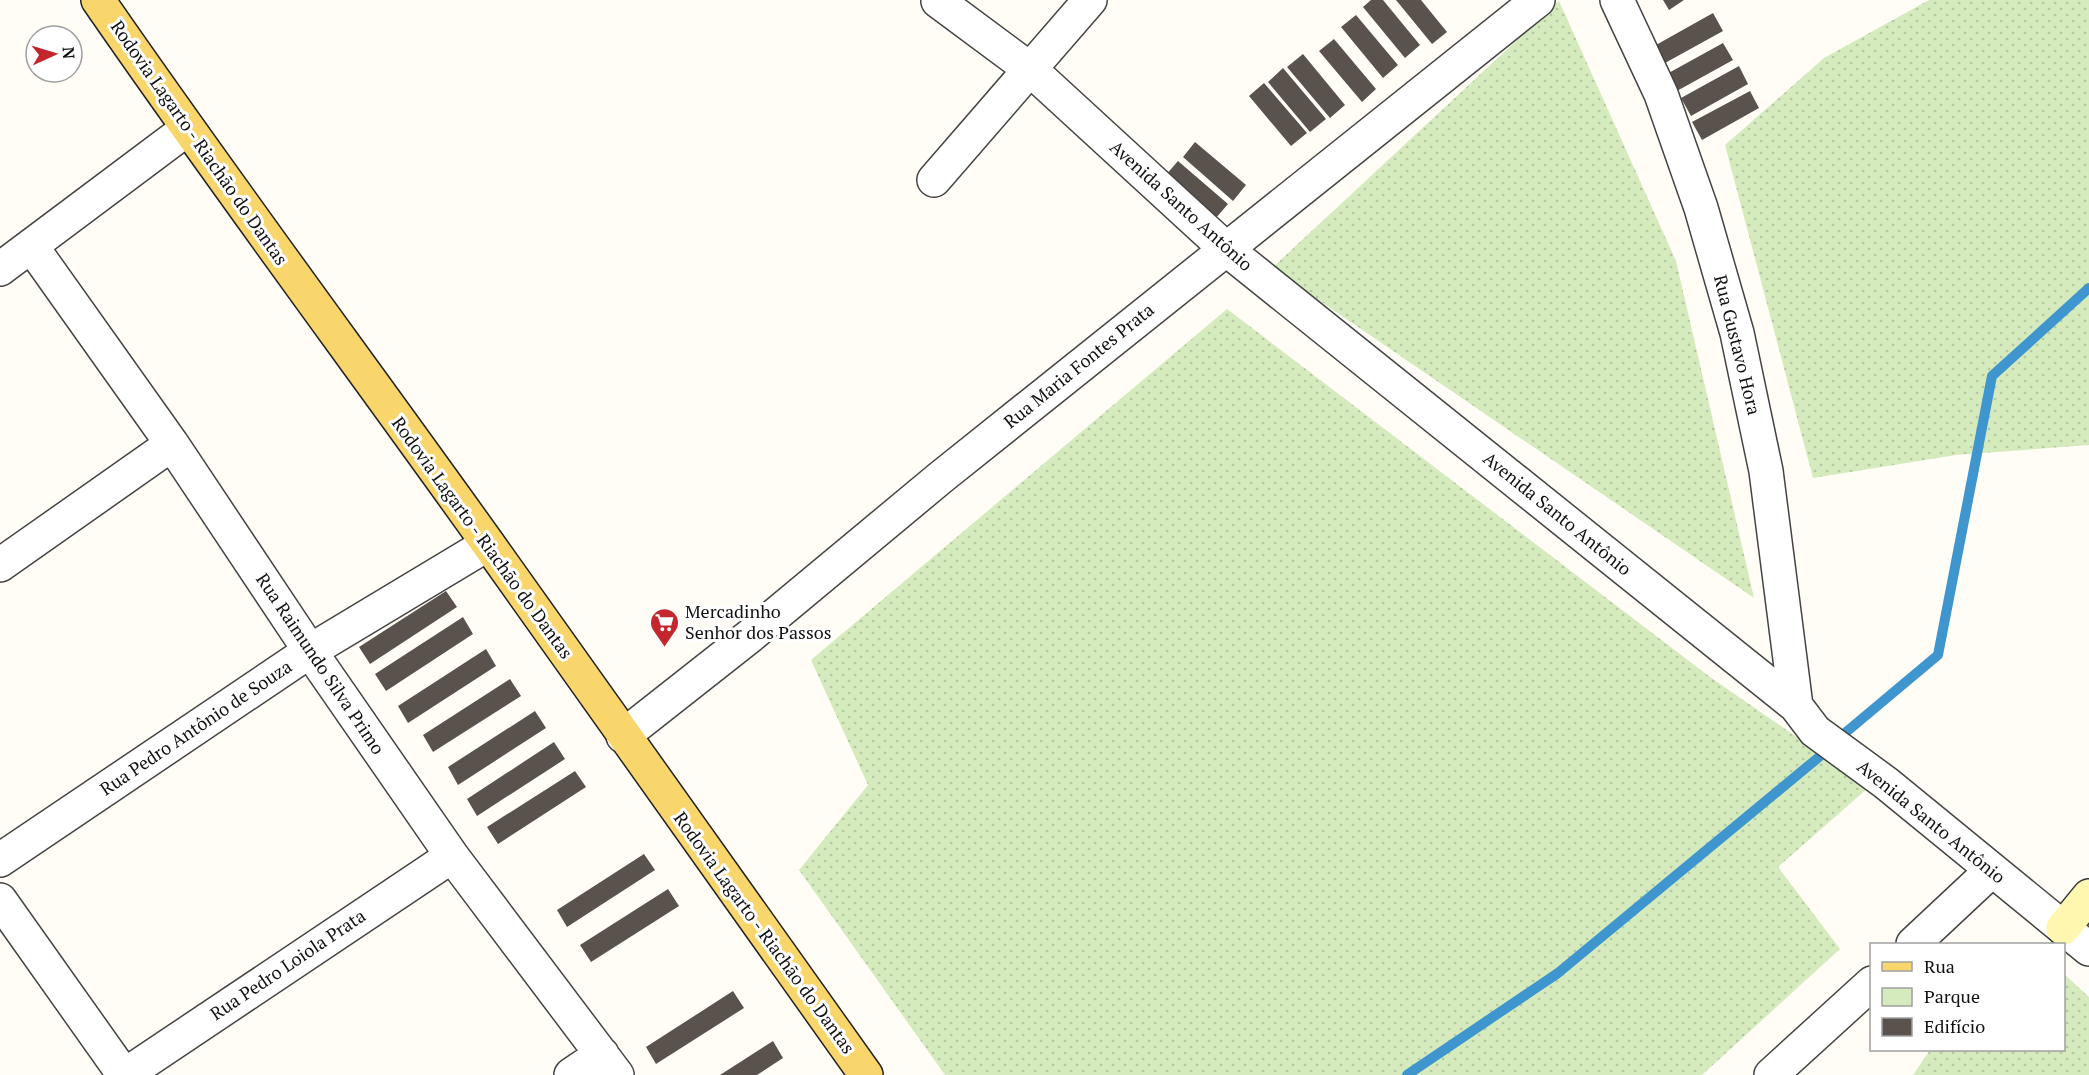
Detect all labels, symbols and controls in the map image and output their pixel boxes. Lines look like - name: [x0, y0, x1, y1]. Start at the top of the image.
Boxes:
- street label: Rodovia Lagarto - Riachão do Dantas: [106, 15, 294, 270]
- north arrow: [24, 24, 84, 84]
- text: N: [58, 46, 80, 60]
- street label: Avenida Santo Antônio: [1105, 135, 1258, 276]
- street label: Rua Gustavo Hora: [1709, 272, 1767, 417]
- street label: Rua Maria Fontes Prata: [998, 297, 1158, 433]
- street label: Rodovia Lagarto - Riachão do Dantas: [387, 412, 579, 663]
- street label: Avenida Santo Antônio: [1479, 446, 1637, 581]
- street label: Rua Raimundo Silva Primo: [251, 568, 391, 759]
- place label: Mercadinho Senhor dos Passos: [685, 599, 831, 644]
- supermarket icon: Mercadinho Senhor dos Passos: [648, 606, 680, 648]
- street label: Rua Pedro Antônio de Souza: [95, 654, 296, 801]
- street label: Avenida Santo Antônio: [1853, 754, 2011, 889]
- street label: Rodovia Lagarto - Riachão do Dantas: [669, 807, 861, 1058]
- street label: Rua Pedro Loiola Prata: [205, 903, 370, 1025]
- legend: [1870, 943, 2065, 1051]
- text: Rua: [1924, 954, 1955, 978]
- text: Parque: [1924, 984, 1980, 1008]
- text: Edifício: [1924, 1014, 1985, 1038]

